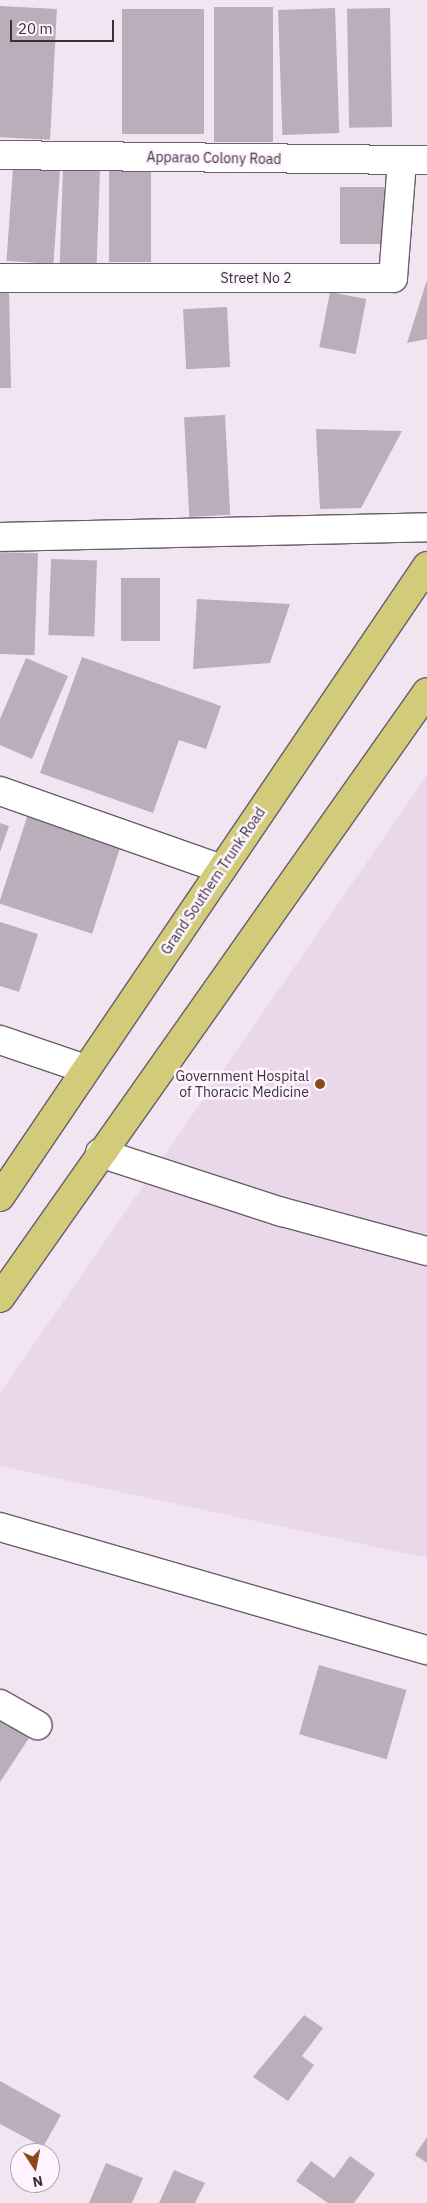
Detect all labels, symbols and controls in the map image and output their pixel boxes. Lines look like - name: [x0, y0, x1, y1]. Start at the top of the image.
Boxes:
- scale bar: [12, 10, 116, 42]
- text: 20 m: [18, 19, 53, 38]
- street label: Apparao Colony Road: [146, 148, 282, 168]
- street label: Street No 2: [220, 270, 292, 286]
- street label: Grand Southern Trunk Road: [157, 804, 269, 958]
- place label: Government Hospital of Thoracic Medicine: [176, 1068, 309, 1100]
- marker: Government Hospital of Thoracic Medicine: [313, 1077, 327, 1091]
- north arrow: [10, 2143, 60, 2193]
- text: N: [31, 2172, 44, 2192]

